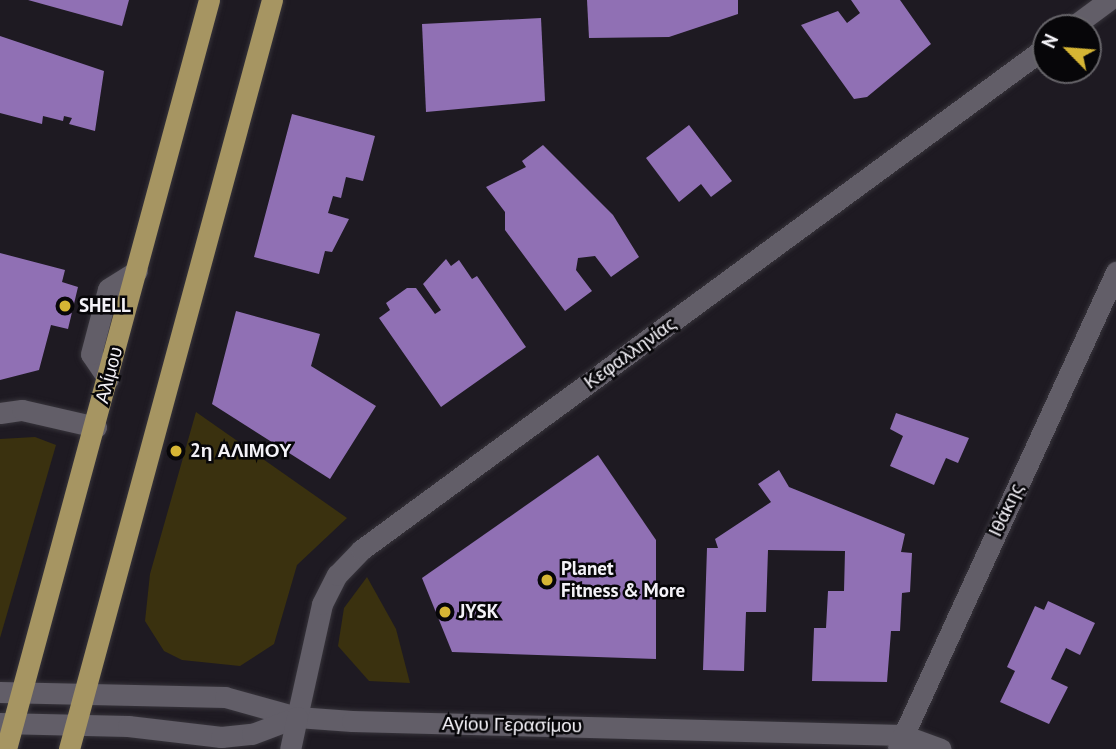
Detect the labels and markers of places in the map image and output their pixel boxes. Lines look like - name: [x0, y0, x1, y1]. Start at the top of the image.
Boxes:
- place label: SHELL: [79, 295, 131, 317]
- marker: SHELL: [57, 298, 73, 314]
- place label: 2η ΑΛΙΜΟΥ: [190, 440, 292, 462]
- marker: 2η ΑΛΙΜΟΥ: [168, 443, 184, 459]
- place label: Planet Fitness & More: [561, 558, 685, 602]
- marker: Planet Fitness & More: [539, 572, 555, 588]
- place label: JYSK: [459, 601, 498, 623]
- marker: JYSK: [437, 604, 453, 620]

